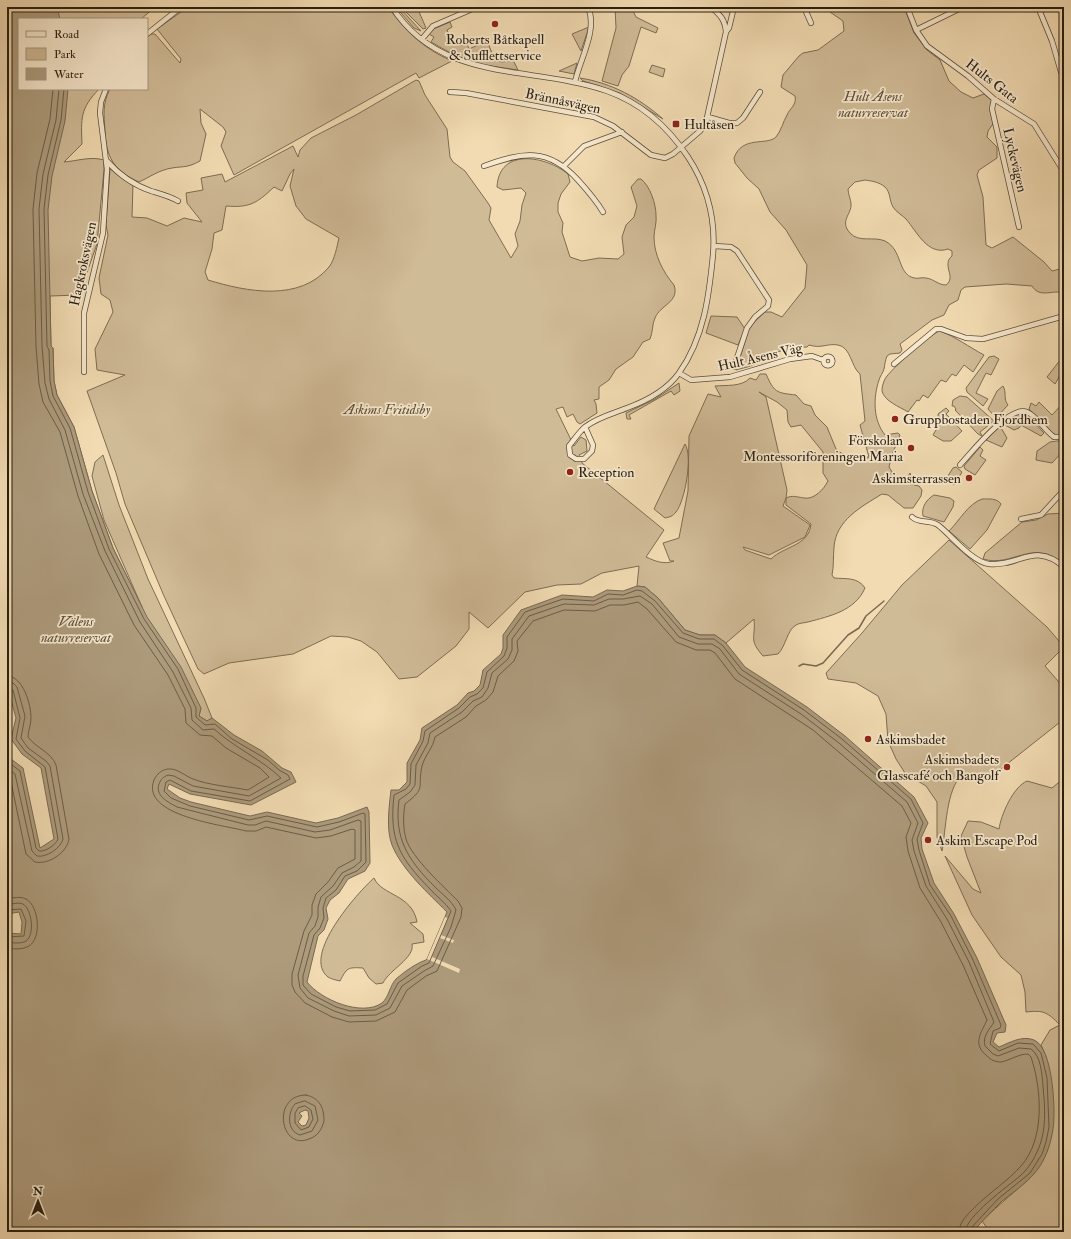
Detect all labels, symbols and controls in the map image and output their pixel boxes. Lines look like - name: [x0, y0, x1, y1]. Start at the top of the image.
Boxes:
- legend: [18, 18, 148, 90]
- marker: Roberts Båtkapell & Sufflettservice: [490, 19, 500, 29]
- text: Road: [54, 27, 79, 42]
- place label: Roberts Båtkapell & Sufflettservice: [446, 31, 545, 64]
- text: Park: [54, 47, 76, 62]
- street label: Hults Gata: [962, 55, 1022, 107]
- text: Water: [53, 67, 84, 82]
- street label: Brännåsvägen: [524, 85, 602, 117]
- park label: Hult Åsens naturreservat: [838, 88, 909, 121]
- place label: Hultåsen: [684, 116, 734, 133]
- marker: Hultåsen: [671, 119, 681, 129]
- street label: Lyckevägen: [998, 126, 1031, 194]
- street label: Hagkroksvägen: [66, 220, 100, 308]
- street label: Hult Åsens Väg: [716, 339, 805, 375]
- park label: Askims Fritidsby: [342, 401, 430, 418]
- place label: Gruppbostaden Fjordhem: [903, 411, 1048, 429]
- marker: Gruppbostaden Fjordhem: [890, 414, 900, 424]
- place label: Förskolan Montessoriföreningen Maria: [743, 432, 903, 465]
- marker: Förskolan Montessoriföreningen Maria: [906, 443, 916, 453]
- place label: Reception: [578, 464, 635, 482]
- marker: Reception: [565, 467, 575, 477]
- place label: Askimsterrassen: [871, 470, 961, 487]
- marker: Askimsterrassen: [964, 473, 974, 483]
- park label: Välens naturreservat: [41, 613, 112, 646]
- place label: Askimsbadet: [875, 731, 946, 748]
- marker: Askimsbadet: [863, 734, 873, 744]
- place label: Askimsbadets Glasscafé och Bangolf: [877, 751, 1001, 784]
- marker: Askimsbadets Glasscafé och Bangolf: [1002, 762, 1012, 772]
- place label: Askim Escape Pod: [935, 832, 1038, 850]
- marker: Askim Escape Pod: [923, 835, 933, 845]
- north arrow: [18, 1181, 58, 1221]
- text: N: [32, 1185, 44, 1198]

